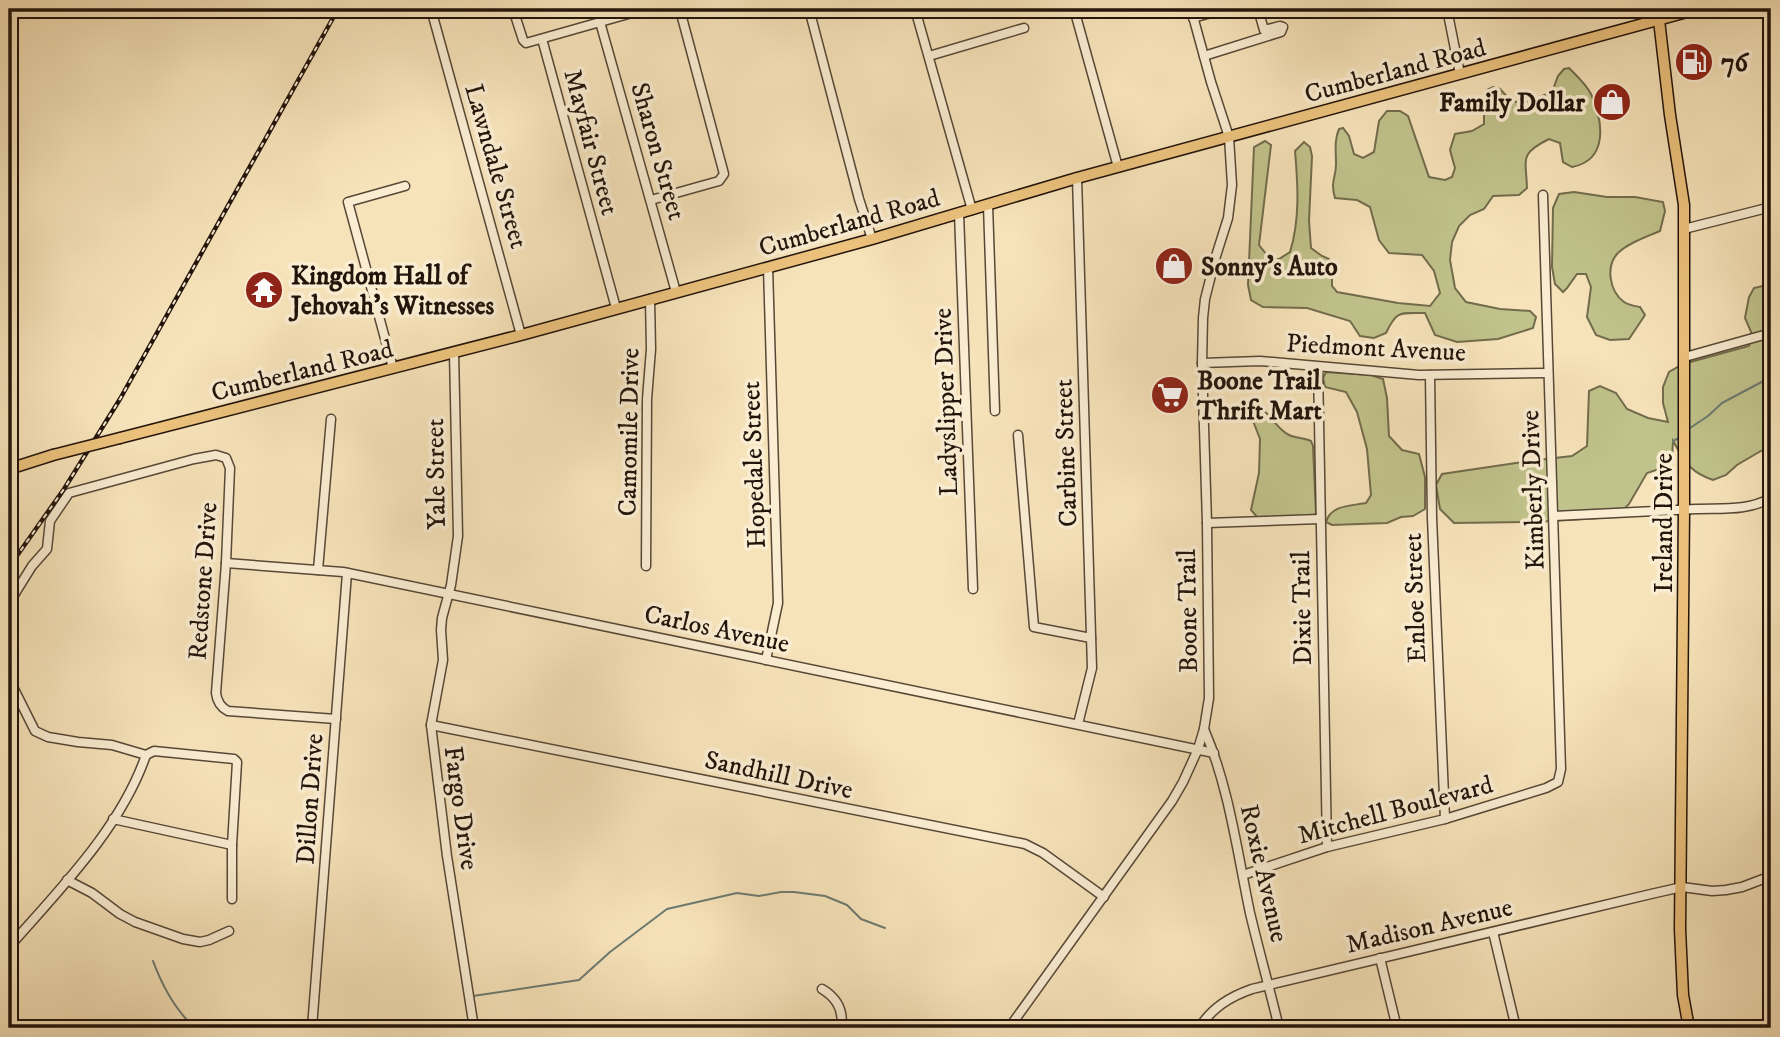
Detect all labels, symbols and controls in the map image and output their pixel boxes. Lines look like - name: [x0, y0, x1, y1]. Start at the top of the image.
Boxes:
- street label: Cumberland Road: [1301, 31, 1490, 112]
- fuel station icon: 76: [1673, 41, 1715, 83]
- place label: 76: [1721, 47, 1750, 80]
- street label: Mayfair Street: [555, 66, 626, 219]
- street label: Sharon Street: [622, 79, 693, 224]
- street label: Lawndale Street: [456, 80, 535, 252]
- shop icon: Family Dollar: [1591, 81, 1633, 123]
- place label: Family Dollar: [1439, 87, 1585, 120]
- street label: Cumberland Road: [755, 182, 944, 265]
- shop icon: Sonny's Auto: [1153, 245, 1195, 287]
- place label: Sonny's Auto: [1201, 251, 1338, 284]
- place label: Kingdom Hall of Jehovah’s Witnesses: [288, 260, 494, 323]
- temple icon: Kingdom Hall of Jehovah’s Witnesses: [243, 269, 285, 311]
- street label: Ladyslipper Drive: [927, 307, 966, 497]
- street label: Piedmont Avenue: [1285, 327, 1467, 370]
- street label: Cumberland Road: [208, 333, 397, 410]
- street label: Camomile Drive: [612, 347, 647, 517]
- place label: Boone Trail Thrift Mart: [1196, 365, 1322, 428]
- supermarket icon: Boone Trail Thrift Mart: [1149, 374, 1191, 416]
- street label: Carbine Street: [1047, 378, 1086, 528]
- street label: Hopedale Street: [735, 381, 774, 549]
- street label: Kimberly Drive: [1514, 409, 1553, 571]
- street label: Yale Street: [419, 418, 454, 530]
- street label: Ireland Drive: [1648, 453, 1681, 593]
- street label: Redstone Drive: [182, 501, 225, 661]
- street label: Enloe Street: [1397, 532, 1434, 664]
- street label: Boone Trail: [1171, 549, 1206, 673]
- street label: Dixie Trail: [1285, 550, 1320, 665]
- street label: Carlos Avenue: [641, 598, 792, 661]
- street label: Dillon Drive: [289, 732, 332, 866]
- street label: Fargo Drive: [436, 744, 486, 872]
- street label: Sandhill Drive: [702, 744, 856, 807]
- street label: Mitchell Boulevard: [1294, 769, 1497, 852]
- street label: Roxie Avenue: [1232, 801, 1295, 946]
- street label: Madison Avenue: [1343, 891, 1516, 962]

